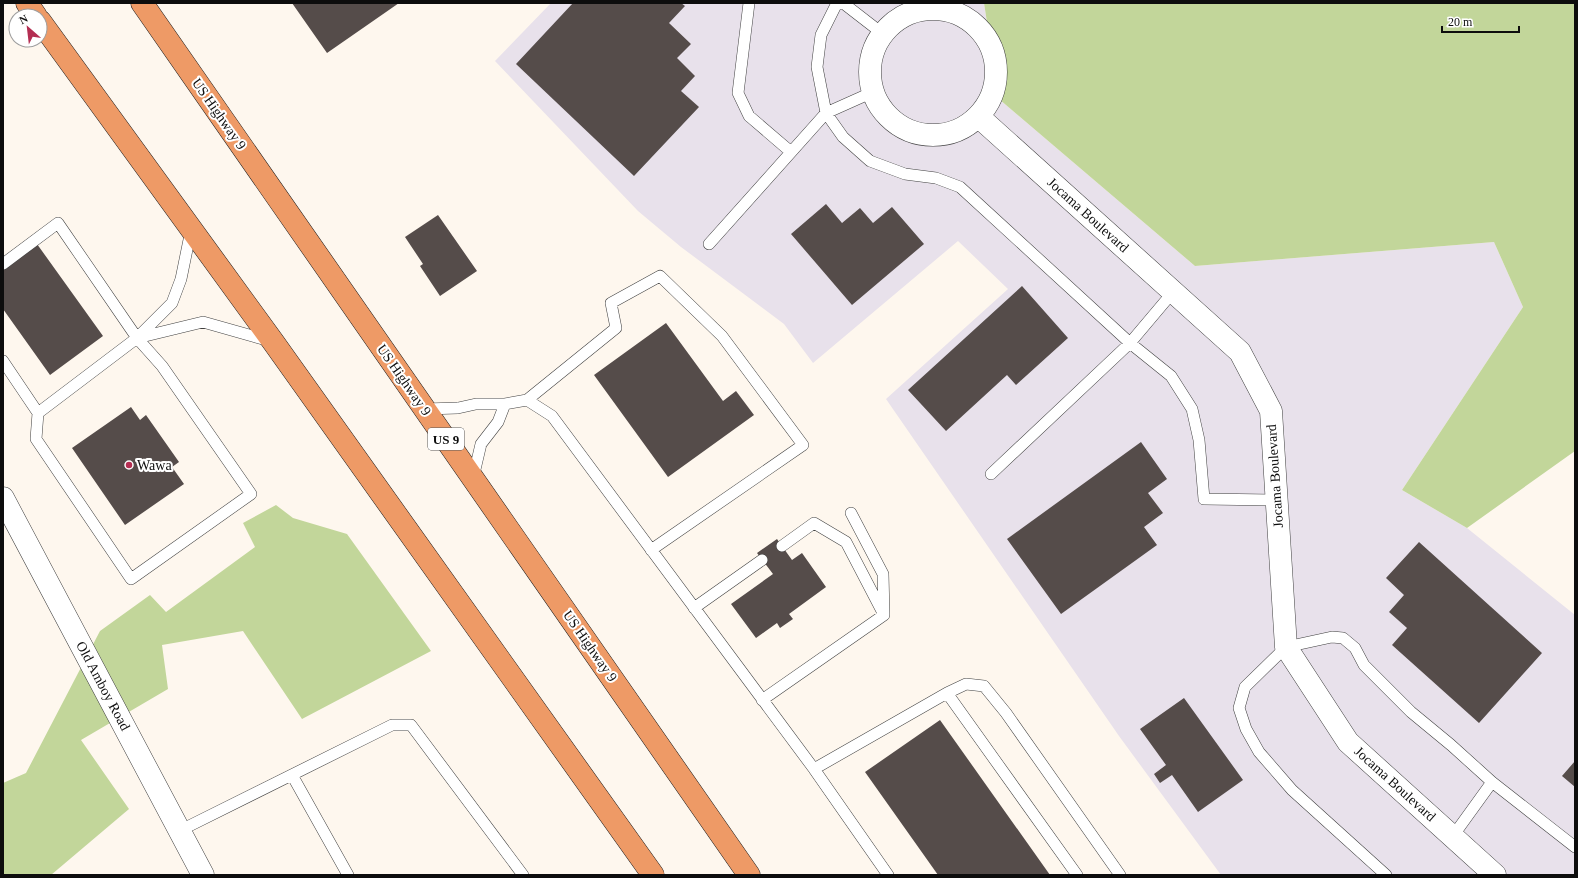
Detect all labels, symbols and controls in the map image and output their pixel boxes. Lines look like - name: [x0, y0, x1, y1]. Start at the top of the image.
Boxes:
- north arrow: [8, 8, 48, 48]
- scale bar: [1442, 8, 1519, 34]
- text: N: [17, 12, 30, 26]
- text: 20 m: [1448, 15, 1473, 29]
- street label: US Highway 9: [189, 76, 249, 152]
- street label: Jocama Boulevard: [1044, 175, 1132, 255]
- street label: US Highway 9: [374, 342, 434, 418]
- street label: Jocama Boulevard: [1264, 424, 1286, 528]
- road number: US 9: [428, 428, 464, 450]
- place label: Wawa: [137, 458, 172, 473]
- marker: Wawa: [124, 460, 134, 470]
- street label: US Highway 9: [560, 608, 620, 684]
- street label: Old Amboy Road: [73, 639, 133, 733]
- street label: Jocama Boulevard: [1351, 744, 1439, 824]

